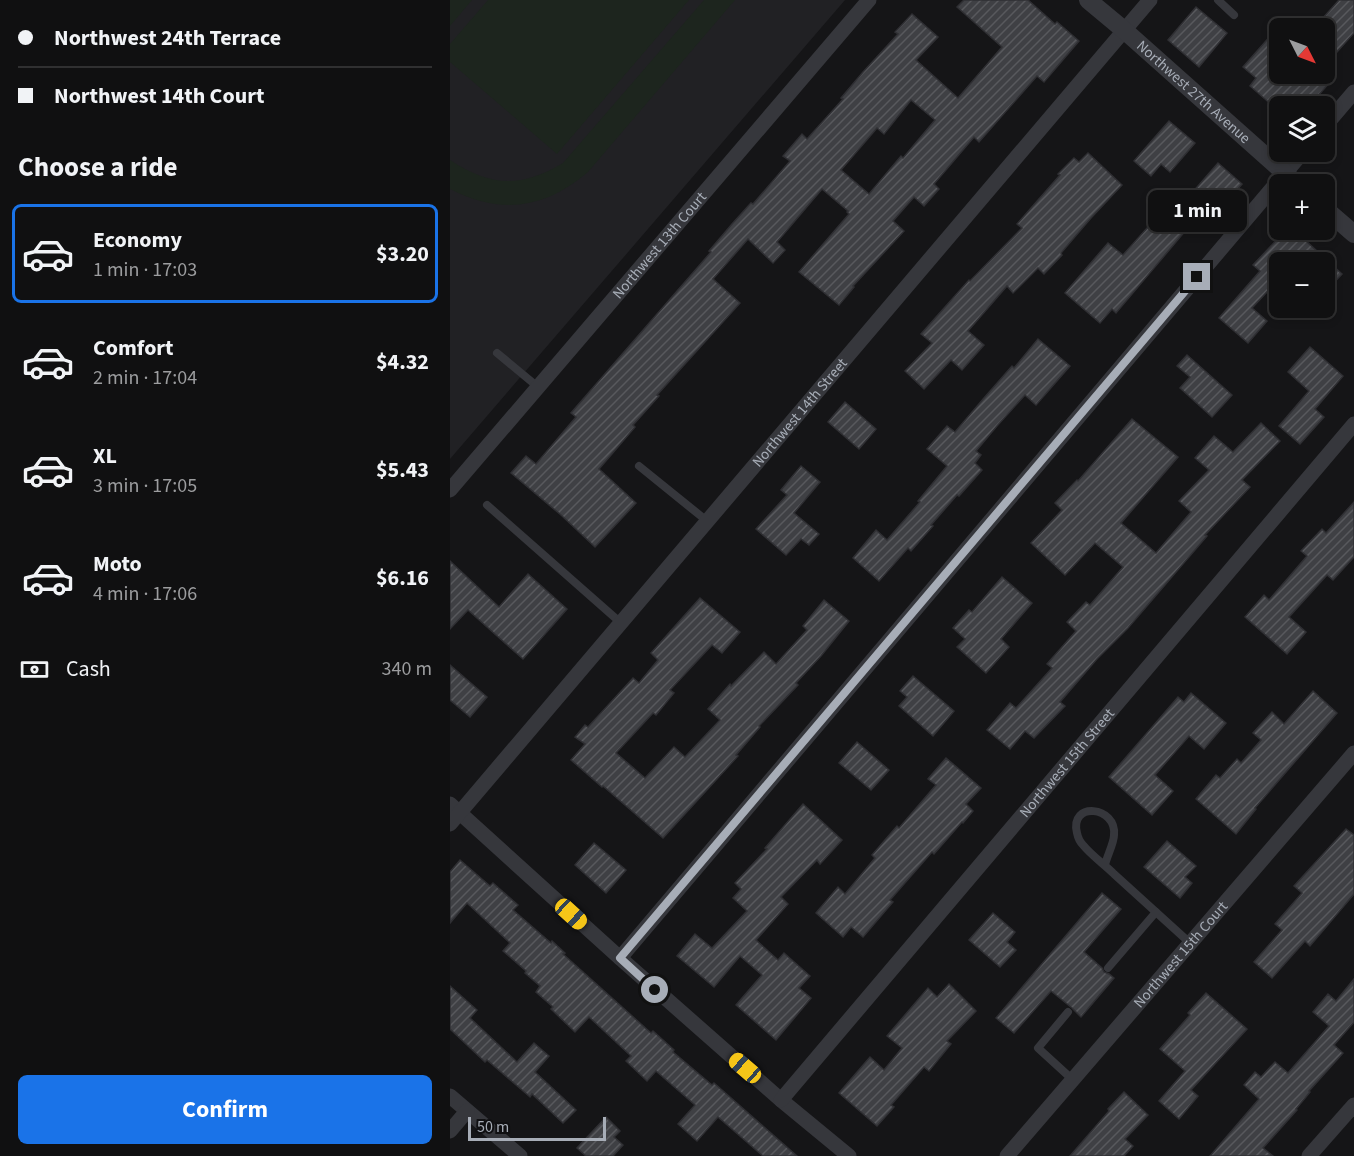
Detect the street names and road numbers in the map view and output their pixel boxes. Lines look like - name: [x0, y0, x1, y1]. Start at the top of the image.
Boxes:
- street label: Northwest 27th Avenue: [1132, 36, 1255, 148]
- street label: Northwest 13th Court: [607, 187, 711, 303]
- street label: Northwest 14th Street: [747, 353, 852, 472]
- street label: Northwest 15th Street: [1014, 704, 1119, 822]
- street label: Northwest 15th Court: [1129, 896, 1233, 1012]

